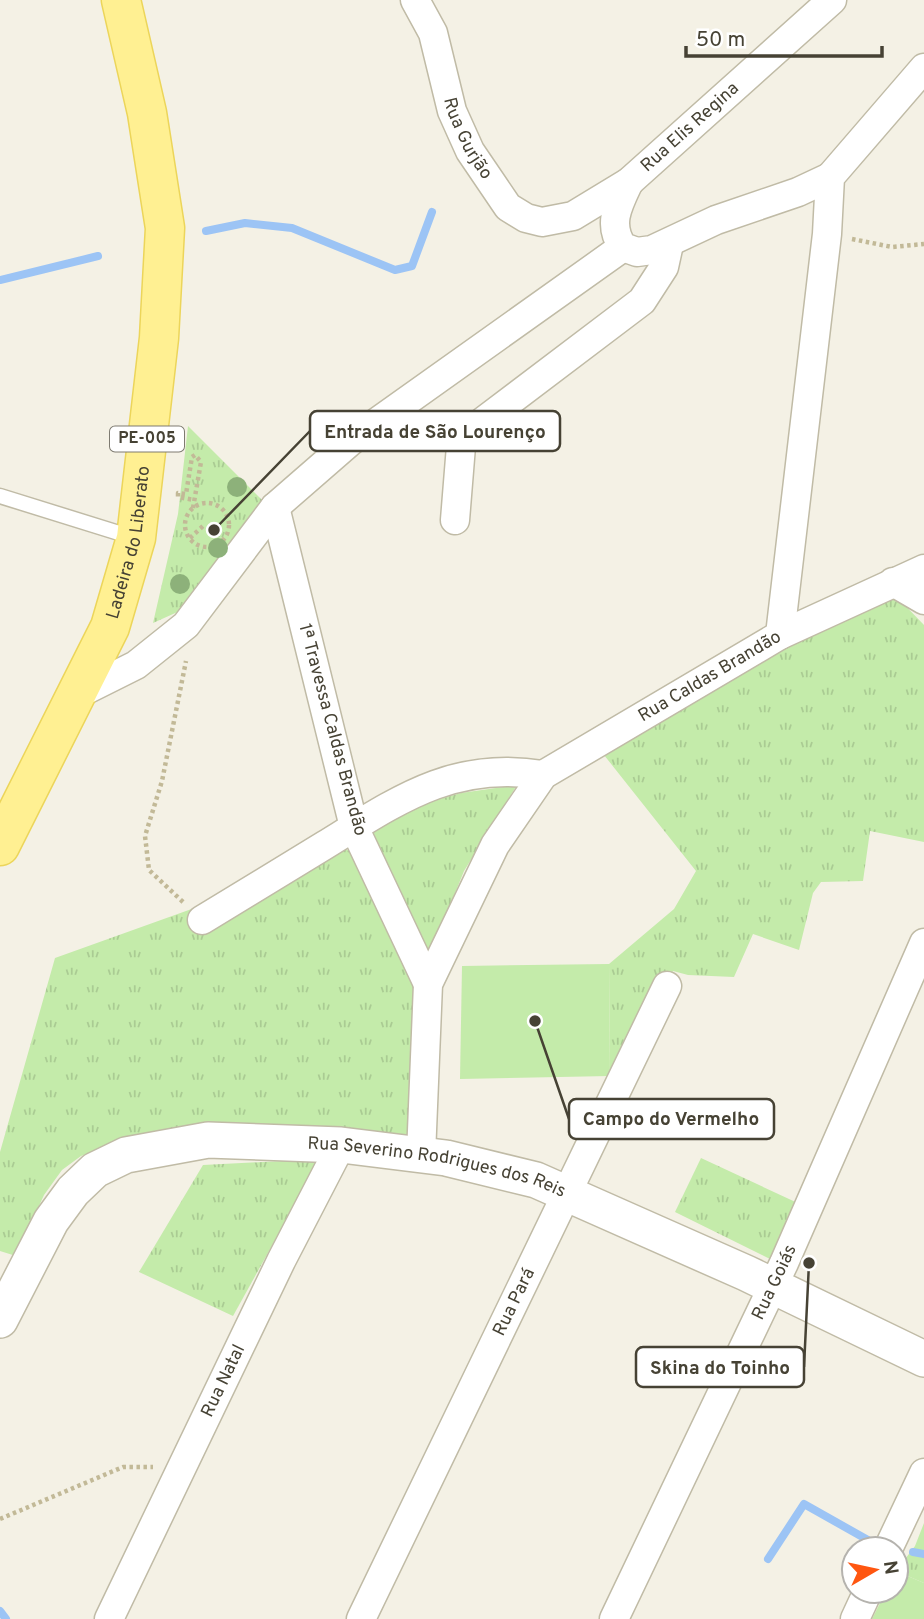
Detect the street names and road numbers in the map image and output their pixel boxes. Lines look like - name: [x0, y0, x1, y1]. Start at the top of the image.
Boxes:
- street label: Rua Elis Regina: [636, 77, 744, 177]
- street label: Rua Gurjão: [438, 95, 497, 184]
- road number: PE-005: [110, 426, 184, 452]
- street label: Ladeira do Liberato: [101, 465, 156, 622]
- street label: 1ª Travessa Caldas Brandão: [293, 621, 371, 839]
- street label: Rua Caldas Brandão: [634, 625, 785, 728]
- street label: Rua Severino Rodrigues dos Reis: [307, 1132, 569, 1203]
- street label: Rua Goiás: [747, 1241, 802, 1324]
- street label: Rua Pará: [488, 1264, 540, 1340]
- street label: Rua Natal: [196, 1341, 251, 1421]

